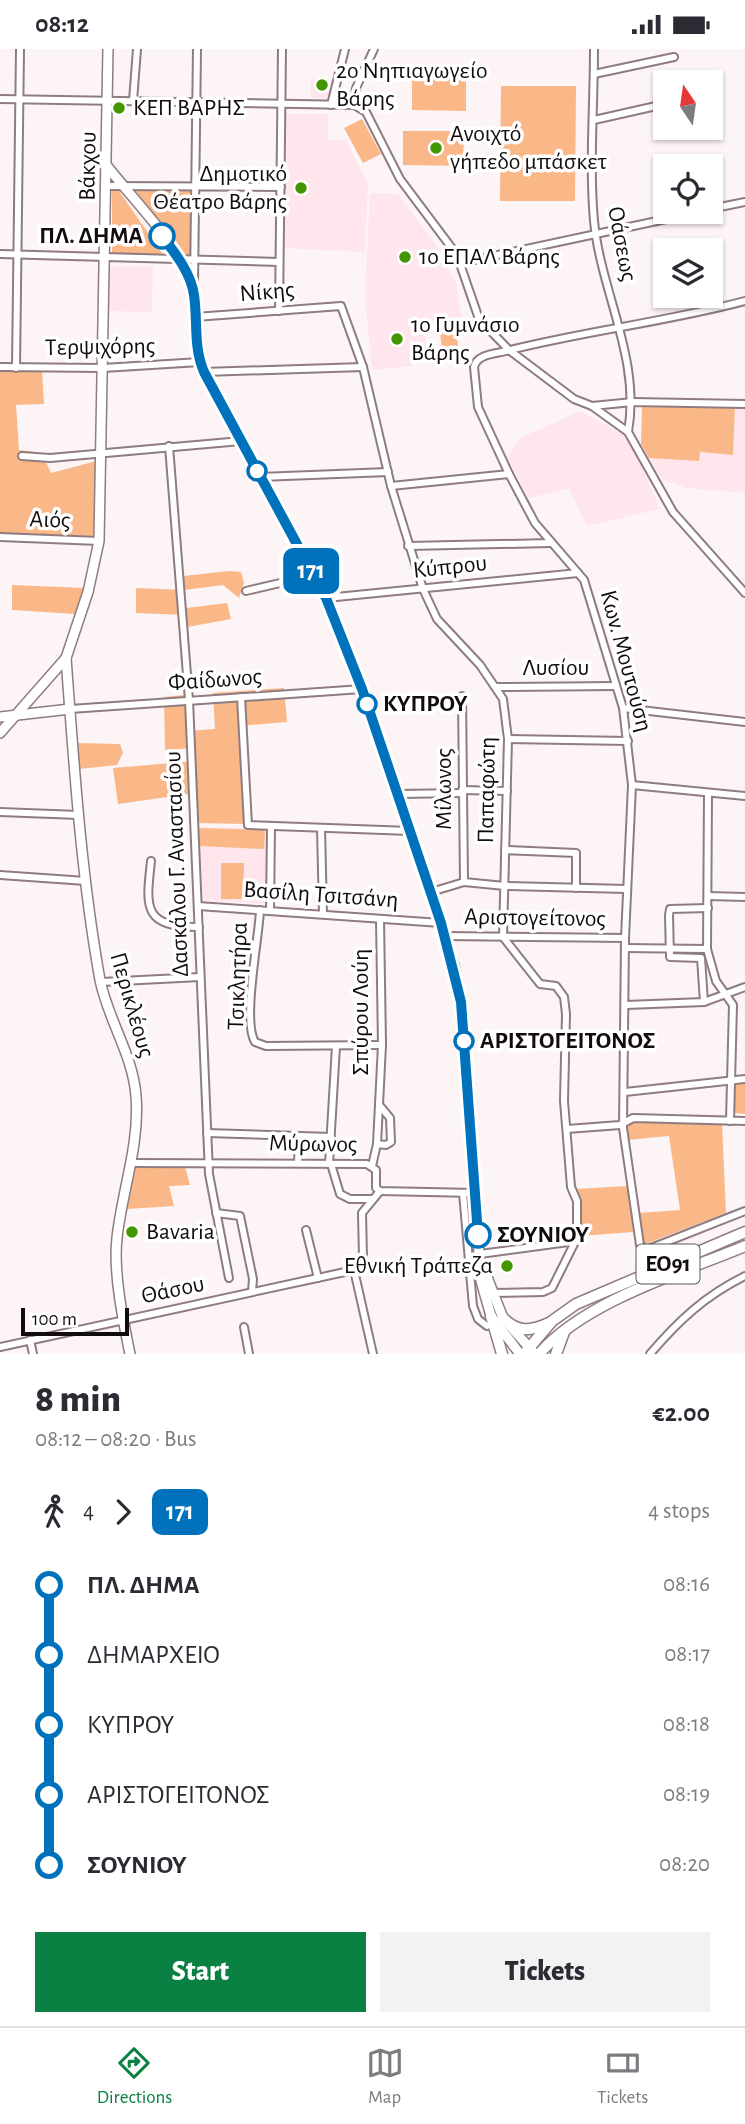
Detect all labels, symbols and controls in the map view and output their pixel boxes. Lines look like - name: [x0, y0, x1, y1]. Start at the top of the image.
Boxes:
- text: 08:12: [35, 11, 89, 37]
- place label: 2ο Νηπιαγωγείο Βάρης: [336, 59, 488, 111]
- north arrow: [653, 70, 723, 140]
- map controls: [653, 70, 723, 308]
- marker: 2ο Νηπιαγωγείο Βάρης: [314, 77, 330, 93]
- place label: ΚΕΠ ΒΑΡΗΣ: [133, 96, 245, 120]
- marker: ΚΕΠ ΒΑΡΗΣ: [111, 100, 127, 116]
- place label: Ανοιχτό γήπεδο μπάσκετ: [450, 122, 607, 174]
- street label: Βάκχου: [75, 131, 101, 201]
- marker: Ανοιχτό γήπεδο μπάσκετ: [428, 140, 444, 156]
- button: locate: [653, 154, 723, 224]
- place label: Δημοτικό Θέατρο Βάρης: [153, 162, 287, 214]
- marker: Δημοτικό Θέατρο Βάρης: [293, 180, 309, 196]
- street label: Οάσεως: [603, 205, 641, 283]
- marker: ΠΛ. ΔΗΜΑ: [149, 223, 175, 249]
- place label: ΠΛ. ΔΗΜΑ: [39, 224, 144, 248]
- button: layers: [653, 238, 723, 308]
- place label: 1ο ΕΠΑΛ Βάρης: [419, 245, 560, 269]
- marker: 1ο ΕΠΑΛ Βάρης: [397, 249, 413, 265]
- street label: Νίκης: [239, 278, 295, 306]
- place label: 1ο Γυμνάσιο Βάρης: [411, 313, 520, 365]
- marker: 1ο Γυμνάσιο Βάρης: [389, 331, 405, 347]
- street label: Τερψιχόρης: [45, 334, 155, 360]
- unlabelled marker: [247, 461, 267, 481]
- street label: Αιός: [29, 507, 71, 533]
- line badge: 171: [271, 548, 351, 594]
- street label: Κύπρου: [412, 551, 488, 583]
- text: 171: [297, 559, 325, 583]
- street label: Κων. Μουτούση: [596, 588, 656, 734]
- street label: Λυσίου: [523, 656, 589, 680]
- street label: Φαίδωνος: [167, 665, 263, 695]
- place label: ΚΥΠΡΟΥ: [383, 692, 468, 716]
- marker: ΚΥΠΡΟΥ: [357, 694, 377, 714]
- street label: Παπαφώτη: [474, 736, 500, 844]
- street label: Μίλωνος: [432, 748, 456, 830]
- street label: Δασκάλου Γ. Αναστασίου: [161, 751, 193, 977]
- street label: Βασίλη Τσιτσάνη: [243, 878, 399, 912]
- street label: Αριστογείτονος: [464, 905, 606, 931]
- street label: Τσικλητήρα: [224, 921, 252, 1031]
- street label: Σπύρου Λούη: [349, 949, 373, 1075]
- street label: Περικλέους: [106, 950, 158, 1060]
- place label: ΑΡΙΣΤΟΓΕΙΤΟΝΟΣ: [480, 1029, 655, 1053]
- marker: ΑΡΙΣΤΟΓΕΙΤΟΝΟΣ: [454, 1031, 474, 1051]
- street label: Μύρωνος: [269, 1131, 357, 1157]
- place label: Bavaria: [146, 1220, 215, 1244]
- marker: ΣΟΥΝΙΟΥ: [465, 1222, 491, 1248]
- place label: ΣΟΥΝΙΟΥ: [497, 1223, 590, 1247]
- marker: Bavaria: [124, 1224, 140, 1240]
- road number: ΕΟ91: [636, 1245, 700, 1283]
- place label: Εθνική Τράπεζα: [344, 1254, 493, 1278]
- marker: Εθνική Τράπεζα: [499, 1258, 515, 1274]
- street label: Θάσου: [139, 1272, 207, 1308]
- scale bar: [21, 1305, 130, 1337]
- text: 100 m: [32, 1310, 77, 1329]
- text: 8 min: [35, 1381, 121, 1419]
- text: €2.00: [653, 1400, 710, 1426]
- text: 08:12 – 08:20 · Bus: [35, 1428, 197, 1451]
- icon: walk: [35, 1493, 73, 1531]
- icon: forward: [104, 1493, 142, 1531]
- text: 4: [83, 1500, 94, 1523]
- text: 171: [166, 1500, 194, 1524]
- text: 4 stops: [648, 1500, 710, 1523]
- text: ΠΛ. ΔΗΜΑ: [87, 1572, 200, 1598]
- text: 08:16: [663, 1573, 710, 1596]
- text: ΔΗΜΑΡΧΕΙΟ: [87, 1642, 220, 1668]
- text: 08:17: [664, 1643, 710, 1666]
- text: ΚΥΠΡΟΥ: [87, 1712, 174, 1738]
- text: 08:18: [663, 1713, 710, 1736]
- text: ΑΡΙΣΤΟΓΕΙΤΟΝΟΣ: [87, 1782, 270, 1808]
- text: 08:19: [663, 1783, 710, 1806]
- text: ΣΟΥΝΙΟΥ: [87, 1852, 187, 1878]
- text: 08:20: [659, 1853, 710, 1876]
- button: Start: [35, 1932, 366, 2012]
- button: Tickets: [380, 1932, 710, 2012]
- tab: Directions: [97, 2044, 172, 2109]
- tab: Map: [366, 2044, 404, 2109]
- tab: Tickets: [597, 2044, 648, 2109]

